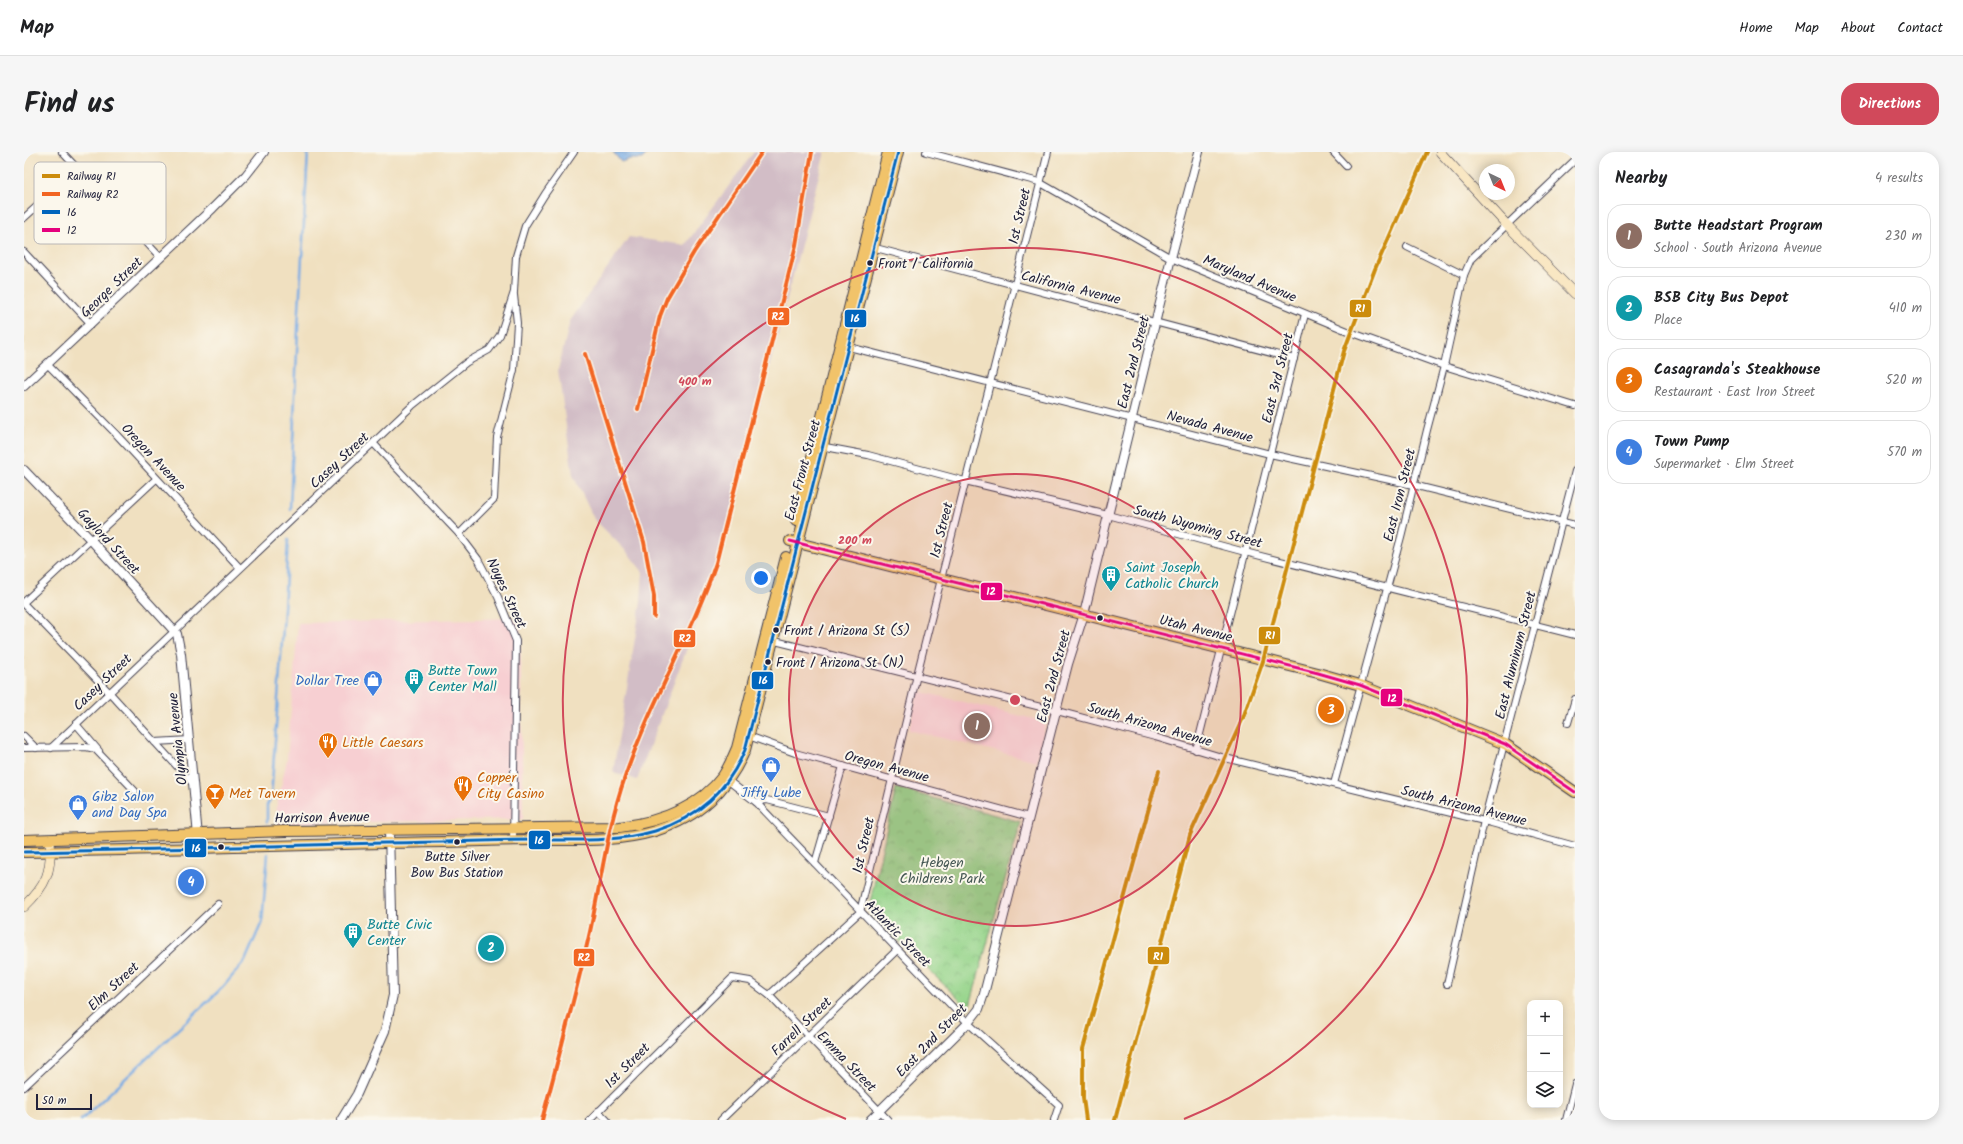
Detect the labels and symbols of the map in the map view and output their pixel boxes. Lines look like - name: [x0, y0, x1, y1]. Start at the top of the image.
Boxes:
- legend: [34, 162, 166, 244]
- north arrow: [1479, 164, 1515, 200]
- text: Railway R1: [67, 168, 116, 186]
- street label: 1st Street: [1003, 185, 1037, 246]
- text: Railway R2: [67, 186, 119, 204]
- text: 16: [67, 204, 77, 222]
- text: 12: [67, 222, 77, 240]
- street label: Maryland Avenue: [1199, 249, 1301, 309]
- street label: George Street: [75, 252, 148, 323]
- place label: Front / California: [878, 254, 973, 275]
- marker: Front / California: [865, 258, 875, 268]
- street label: California Avenue: [1019, 265, 1124, 311]
- line badge: R1: [1349, 299, 1372, 318]
- text: R1: [1355, 300, 1366, 318]
- line badge: R2: [767, 307, 790, 326]
- text: R2: [771, 308, 785, 326]
- line badge: 16: [844, 309, 867, 328]
- text: 16: [850, 310, 860, 328]
- street label: East 2nd Street: [1112, 313, 1156, 411]
- street label: East 3rd Street: [1256, 330, 1300, 426]
- text: 400 m: [678, 372, 712, 391]
- street label: Nevada Avenue: [1164, 405, 1256, 449]
- street label: East Front Street: [779, 417, 827, 523]
- street label: Oregon Avenue: [116, 418, 191, 497]
- street label: Casey Street: [305, 427, 375, 494]
- street label: East Iron Street: [1378, 446, 1422, 544]
- street label: 1st Street: [924, 499, 960, 561]
- street label: South Wyoming Street: [1131, 499, 1265, 555]
- street label: Gaylord Street: [72, 503, 145, 580]
- text: 200 m: [838, 531, 872, 550]
- street label: Noyes Street: [480, 554, 532, 633]
- place label: Saint Joseph Catholic Church: [1125, 557, 1219, 595]
- building icon: Saint Joseph Catholic Church: [1100, 564, 1122, 592]
- your location: [751, 568, 771, 588]
- line badge: 12: [980, 582, 1003, 601]
- text: 12: [986, 583, 996, 601]
- street label: East Aluminum Street: [1489, 588, 1543, 722]
- street label: Utah Avenue: [1157, 609, 1235, 649]
- unlabelled marker: [1095, 613, 1105, 623]
- place label: Front / Arizona St (S): [784, 621, 910, 642]
- marker: Front / Arizona St (S): [771, 625, 781, 635]
- line badge: R1: [1258, 626, 1281, 645]
- street label: East 2nd Street: [1031, 627, 1077, 725]
- text: R1: [1265, 627, 1276, 645]
- line badge: R2: [673, 629, 696, 648]
- text: R2: [678, 630, 692, 648]
- street label: Casey Street: [68, 648, 138, 717]
- place label: Front / Arizona St (N): [776, 653, 904, 674]
- marker: Front / Arizona St (N): [763, 657, 773, 667]
- place label: Butte Town Center Mall: [428, 660, 497, 698]
- building icon: Butte Town Center Mall: [403, 667, 425, 695]
- shop icon: Dollar Tree: [362, 669, 384, 697]
- place label: Dollar Tree: [295, 670, 360, 692]
- line badge: 16: [751, 671, 774, 690]
- text: 16: [758, 672, 768, 690]
- line badge: 12: [1380, 688, 1403, 707]
- text: 12: [1387, 690, 1397, 708]
- street label: Olympia Avenue: [162, 691, 194, 786]
- centre of rings: [1008, 693, 1022, 707]
- pin: 3: [1318, 695, 1344, 725]
- street label: South Arizona Avenue: [1085, 697, 1215, 753]
- pin: 1: [964, 711, 990, 741]
- restaurant icon: Little Caesars: [317, 731, 339, 759]
- place label: Little Caesars: [342, 732, 424, 754]
- street label: Oregon Avenue: [842, 745, 932, 789]
- shop icon: Jiffy Lube: [760, 755, 782, 783]
- place label: Copper City Casino: [477, 767, 544, 805]
- restaurant icon: Copper City Casino: [452, 774, 474, 802]
- street label: South Arizona Avenue: [1399, 780, 1530, 832]
- bar icon: Met Tavern: [204, 782, 226, 810]
- place label: Jiffy Lube: [741, 782, 802, 804]
- place label: Met Tavern: [229, 783, 296, 805]
- place label: Gibz Salon and Day Spa: [92, 786, 167, 824]
- shop icon: Gibz Salon and Day Spa: [67, 793, 89, 821]
- street label: Harrison Avenue: [274, 806, 370, 830]
- street label: 1st Street: [847, 814, 881, 875]
- line badge: 16: [528, 830, 551, 850]
- text: 16: [534, 832, 544, 850]
- marker: Butte Silver Bow Bus Station: [452, 837, 462, 847]
- line badge: 16: [184, 838, 207, 858]
- text: 16: [191, 840, 201, 858]
- unlabelled marker: [216, 842, 226, 852]
- place label: Butte Silver Bow Bus Station: [411, 847, 503, 884]
- park label: Hebgen Childrens Park: [900, 852, 985, 890]
- pin: 4: [178, 867, 204, 897]
- street label: Atlantic Street: [859, 895, 936, 973]
- place label: Butte Civic Center: [367, 914, 433, 952]
- building icon: Butte Civic Center: [342, 921, 364, 949]
- pin: 2: [478, 933, 504, 963]
- line badge: R1: [1147, 946, 1170, 965]
- line badge: R2: [573, 948, 595, 967]
- text: R1: [1153, 948, 1164, 966]
- text: R2: [577, 949, 591, 967]
- street label: Elm Street: [83, 957, 145, 1017]
- street label: Farrell Street: [766, 992, 838, 1062]
- street label: East 2nd Street: [891, 998, 973, 1083]
- street label: Emma Street: [811, 1026, 882, 1098]
- street label: 1st Street: [600, 1037, 656, 1094]
- scale bar: [36, 1092, 92, 1111]

